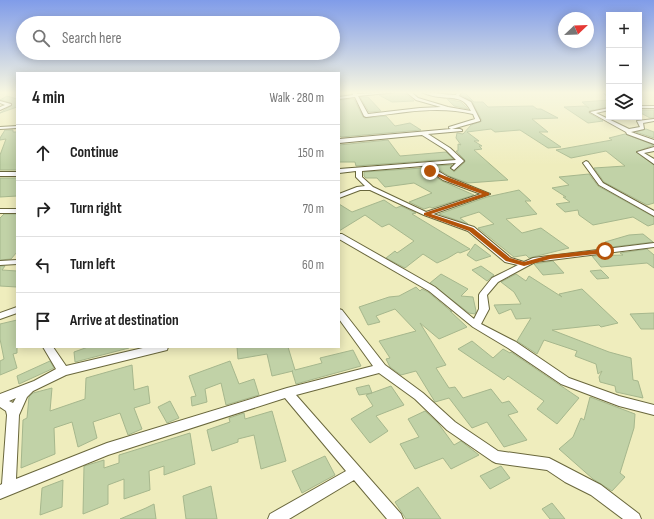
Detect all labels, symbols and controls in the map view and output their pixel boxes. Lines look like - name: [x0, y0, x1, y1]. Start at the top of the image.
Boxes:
- north arrow: [558, 12, 594, 48]
- map controls: [606, 12, 642, 120]
- button: +: [606, 12, 642, 48]
- search box: [16, 16, 340, 60]
- icon: search: [30, 27, 52, 49]
- text: Search here: [62, 29, 122, 48]
- button: −: [606, 48, 642, 84]
- button: layers: [606, 84, 642, 120]
- text: 4 min: [32, 88, 65, 108]
- text: Walk · 280 m: [270, 90, 324, 106]
- icon: ahead: [32, 142, 54, 164]
- text: Continue: [70, 143, 119, 162]
- text: 150 m: [298, 145, 324, 161]
- route end: [421, 162, 439, 180]
- icon: right: [32, 198, 54, 220]
- text: Turn right: [70, 199, 122, 218]
- text: 70 m: [303, 201, 324, 217]
- route start: [596, 242, 614, 260]
- icon: left: [32, 254, 54, 276]
- text: Turn left: [70, 255, 115, 274]
- text: 60 m: [302, 257, 324, 273]
- icon: arrive: [32, 310, 54, 332]
- text: Arrive at destination: [70, 311, 179, 330]

